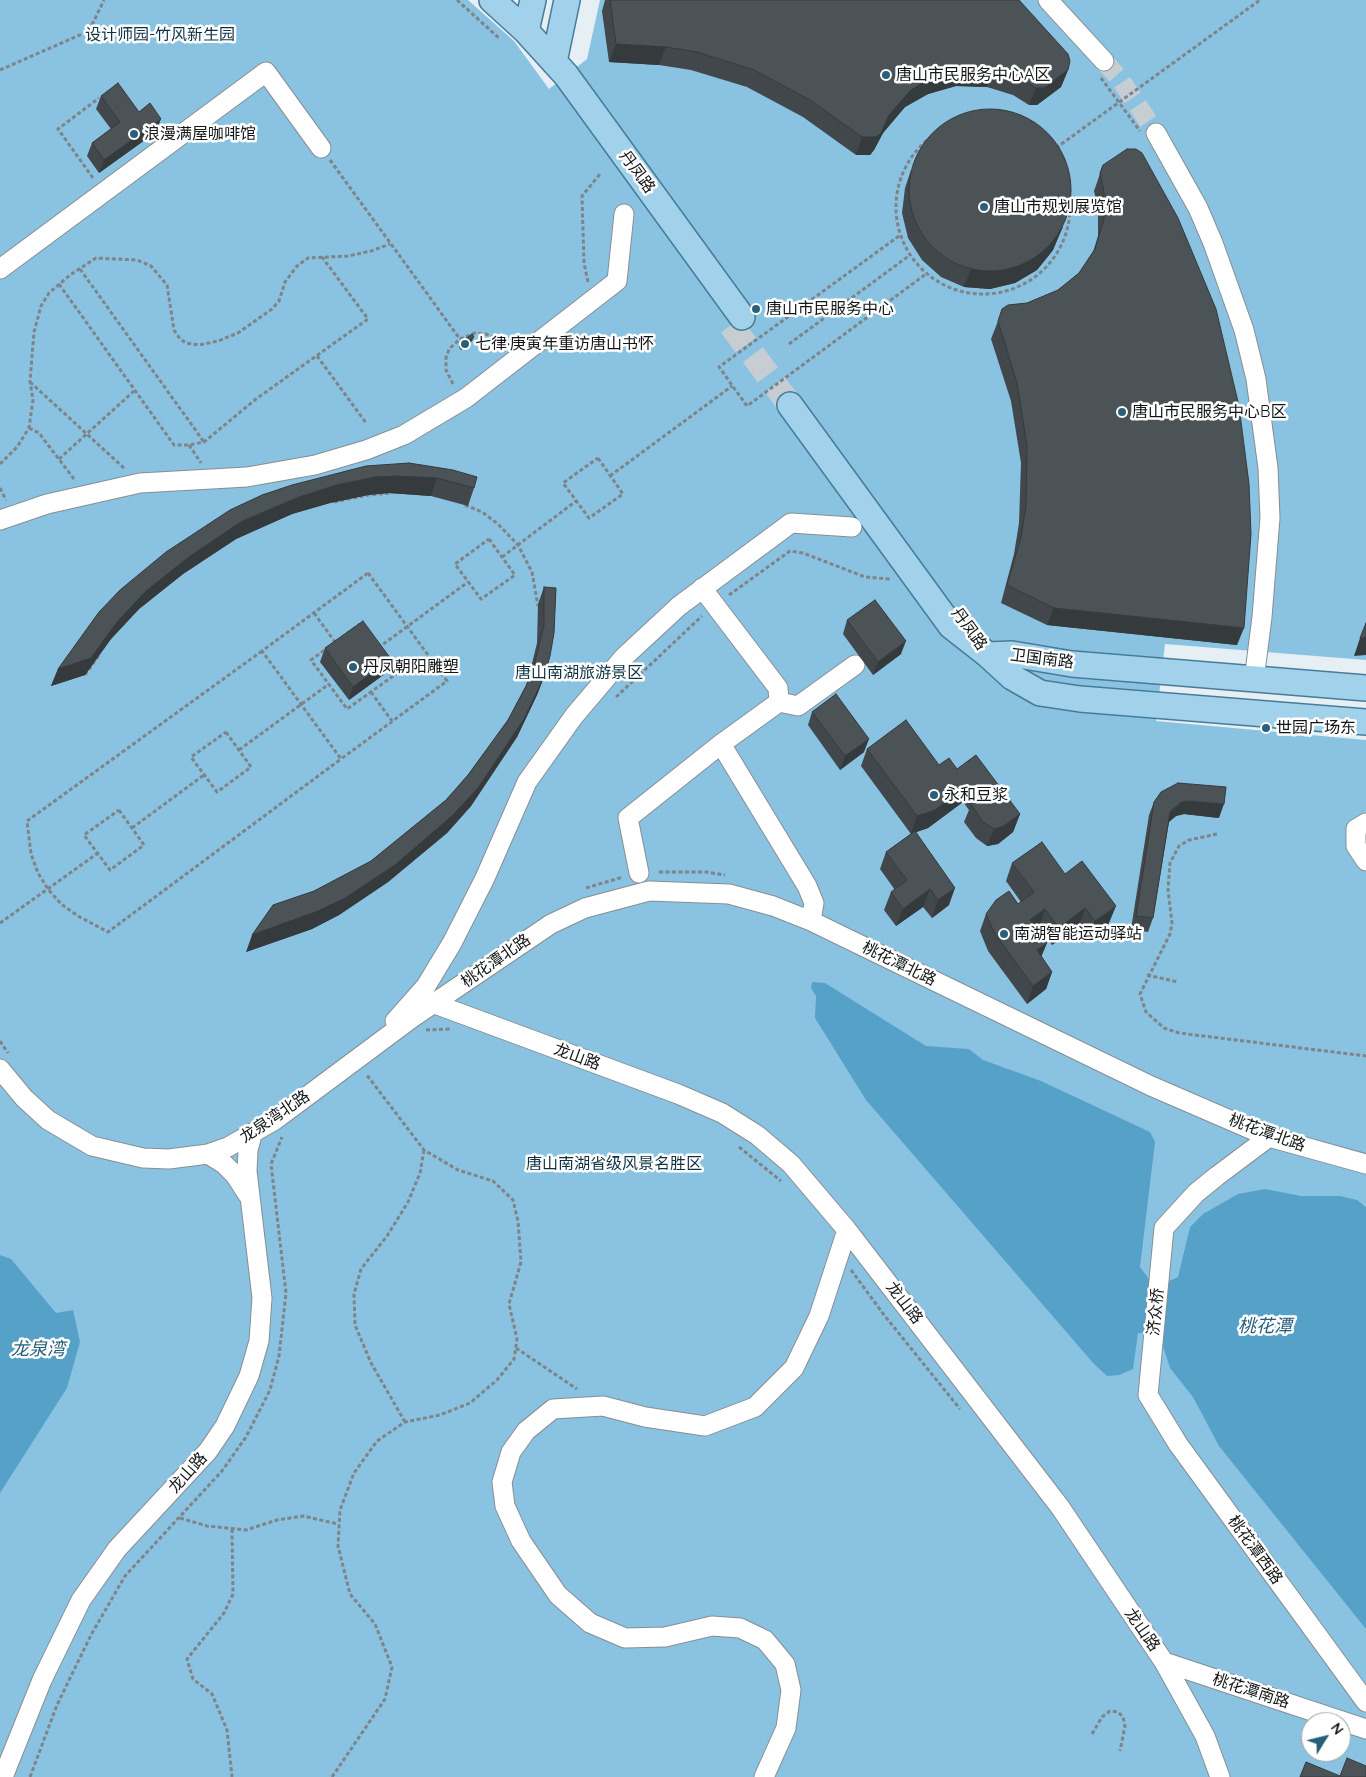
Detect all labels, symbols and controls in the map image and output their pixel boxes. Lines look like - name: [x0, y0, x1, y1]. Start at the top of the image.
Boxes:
- park label: 设计师园-竹风新生园: [85, 25, 235, 45]
- place label: 唐山市民服务中心A区: [896, 65, 1050, 85]
- marker: 唐山市民服务中心A区: [880, 69, 892, 81]
- place label: 浪漫满屋咖啡馆: [144, 124, 256, 144]
- marker: 浪漫满屋咖啡馆: [128, 128, 140, 140]
- street label: 丹凤路: [615, 147, 659, 197]
- place label: 唐山市规划展览馆: [994, 197, 1122, 217]
- marker: 唐山市规划展览馆: [978, 201, 990, 213]
- place label: 唐山市民服务中心: [766, 299, 894, 319]
- marker: 唐山市民服务中心: [750, 303, 762, 315]
- place label: 七律·庚寅年重访唐山书怀: [475, 334, 654, 354]
- marker: 七律·庚寅年重访唐山书怀: [459, 338, 471, 350]
- place label: 唐山市民服务中心B区: [1132, 402, 1286, 422]
- marker: 唐山市民服务中心B区: [1116, 406, 1128, 418]
- street label: 丹凤路: [947, 604, 991, 654]
- street label: 卫国南路: [1009, 646, 1075, 672]
- place label: 丹凤朝阳雕塑: [363, 657, 459, 677]
- marker: 丹凤朝阳雕塑: [347, 661, 359, 673]
- park label: 唐山南湖旅游景区: [515, 663, 643, 683]
- place label: 世园广场东: [1276, 718, 1356, 738]
- marker: 世园广场东: [1260, 722, 1272, 734]
- place label: 永和豆浆: [944, 785, 1008, 805]
- marker: 永和豆浆: [928, 789, 940, 801]
- place label: 南湖智能运动驿站: [1014, 924, 1142, 944]
- marker: 南湖智能运动驿站: [998, 928, 1010, 940]
- street label: 桃花潭北路: [458, 930, 534, 992]
- street label: 桃花潭北路: [859, 938, 939, 990]
- street label: 龙山路: [551, 1040, 603, 1074]
- street label: 龙泉湾北路: [236, 1087, 314, 1147]
- street label: 桃花潭北路: [1226, 1110, 1308, 1156]
- park label: 唐山南湖省级风景名胜区: [526, 1154, 702, 1174]
- street label: 龙山路: [882, 1278, 926, 1328]
- street label: 济众桥: [1144, 1287, 1168, 1337]
- water label: 桃花潭: [1238, 1316, 1292, 1338]
- water label: 龙泉湾: [11, 1339, 65, 1361]
- street label: 龙山路: [165, 1449, 211, 1497]
- street label: 桃花潭西路: [1224, 1512, 1286, 1588]
- street label: 龙山路: [1120, 1605, 1164, 1655]
- street label: 桃花潭南路: [1210, 1670, 1292, 1712]
- north arrow: [1301, 1712, 1351, 1762]
- text: N: [1327, 1719, 1348, 1738]

